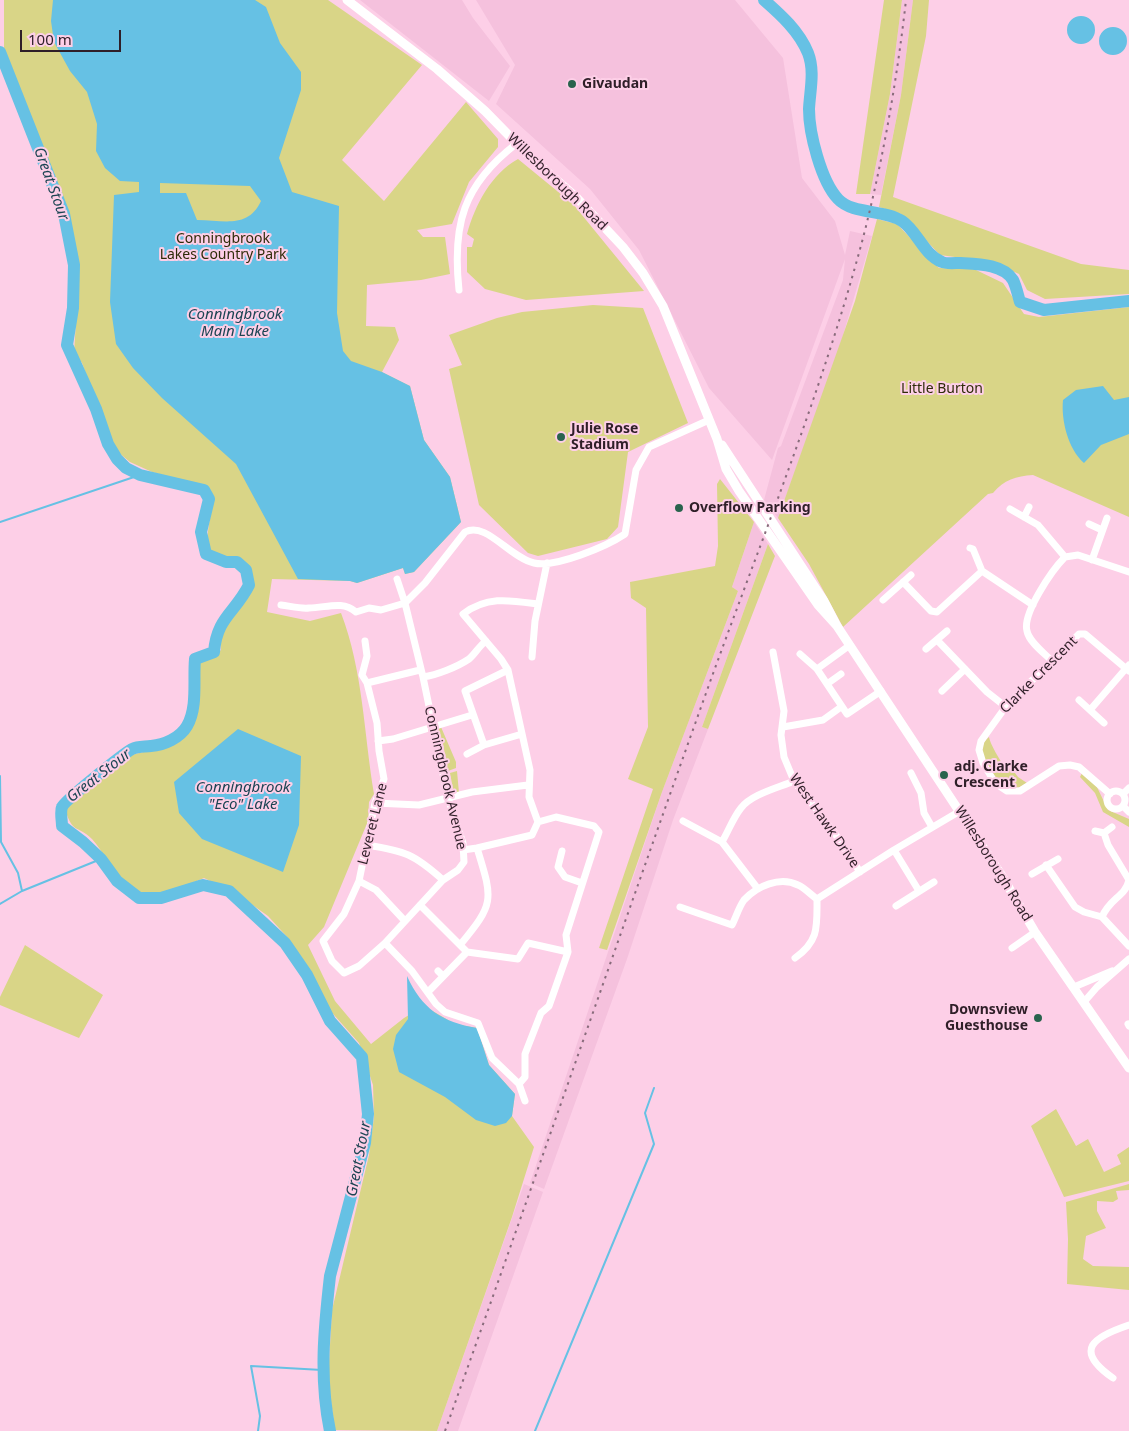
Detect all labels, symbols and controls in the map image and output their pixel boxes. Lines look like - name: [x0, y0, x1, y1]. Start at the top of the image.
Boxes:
- scale bar: [22, 20, 124, 52]
- text: 100 m: [28, 29, 72, 49]
- place label: Givaudan: [582, 76, 648, 92]
- marker: Givaudan: [566, 78, 578, 90]
- street label: Willesborough Road: [503, 130, 611, 234]
- water label: Great Stour: [29, 145, 73, 223]
- park label: Conningbrook Lakes Country Park: [160, 231, 286, 264]
- water label: Conningbrook Main Lake: [188, 306, 282, 341]
- park label: Little Burton: [901, 381, 983, 397]
- place label: Julie Rose Stadium: [571, 421, 638, 454]
- marker: Julie Rose Stadium: [555, 431, 567, 443]
- place label: Overflow Parking: [689, 500, 811, 516]
- marker: Overflow Parking: [673, 502, 685, 514]
- street label: Clarke Crescent: [997, 633, 1081, 717]
- street label: Conningbrook Avenue: [420, 705, 470, 851]
- water label: Great Stour: [63, 745, 135, 807]
- place label: adj. Clarke Crescent: [954, 759, 1028, 792]
- marker: adj. Clarke Crescent: [938, 769, 950, 781]
- street label: West Hawk Drive: [785, 771, 863, 871]
- water label: Conningbrook "Eco" Lake: [196, 779, 290, 814]
- street label: Leveret Lane: [355, 781, 391, 867]
- street label: Willesborough Road: [951, 803, 1035, 925]
- place label: Downsview Guesthouse: [945, 1002, 1028, 1034]
- marker: Downsview Guesthouse: [1032, 1012, 1044, 1024]
- water label: Great Stour: [343, 1120, 375, 1198]

